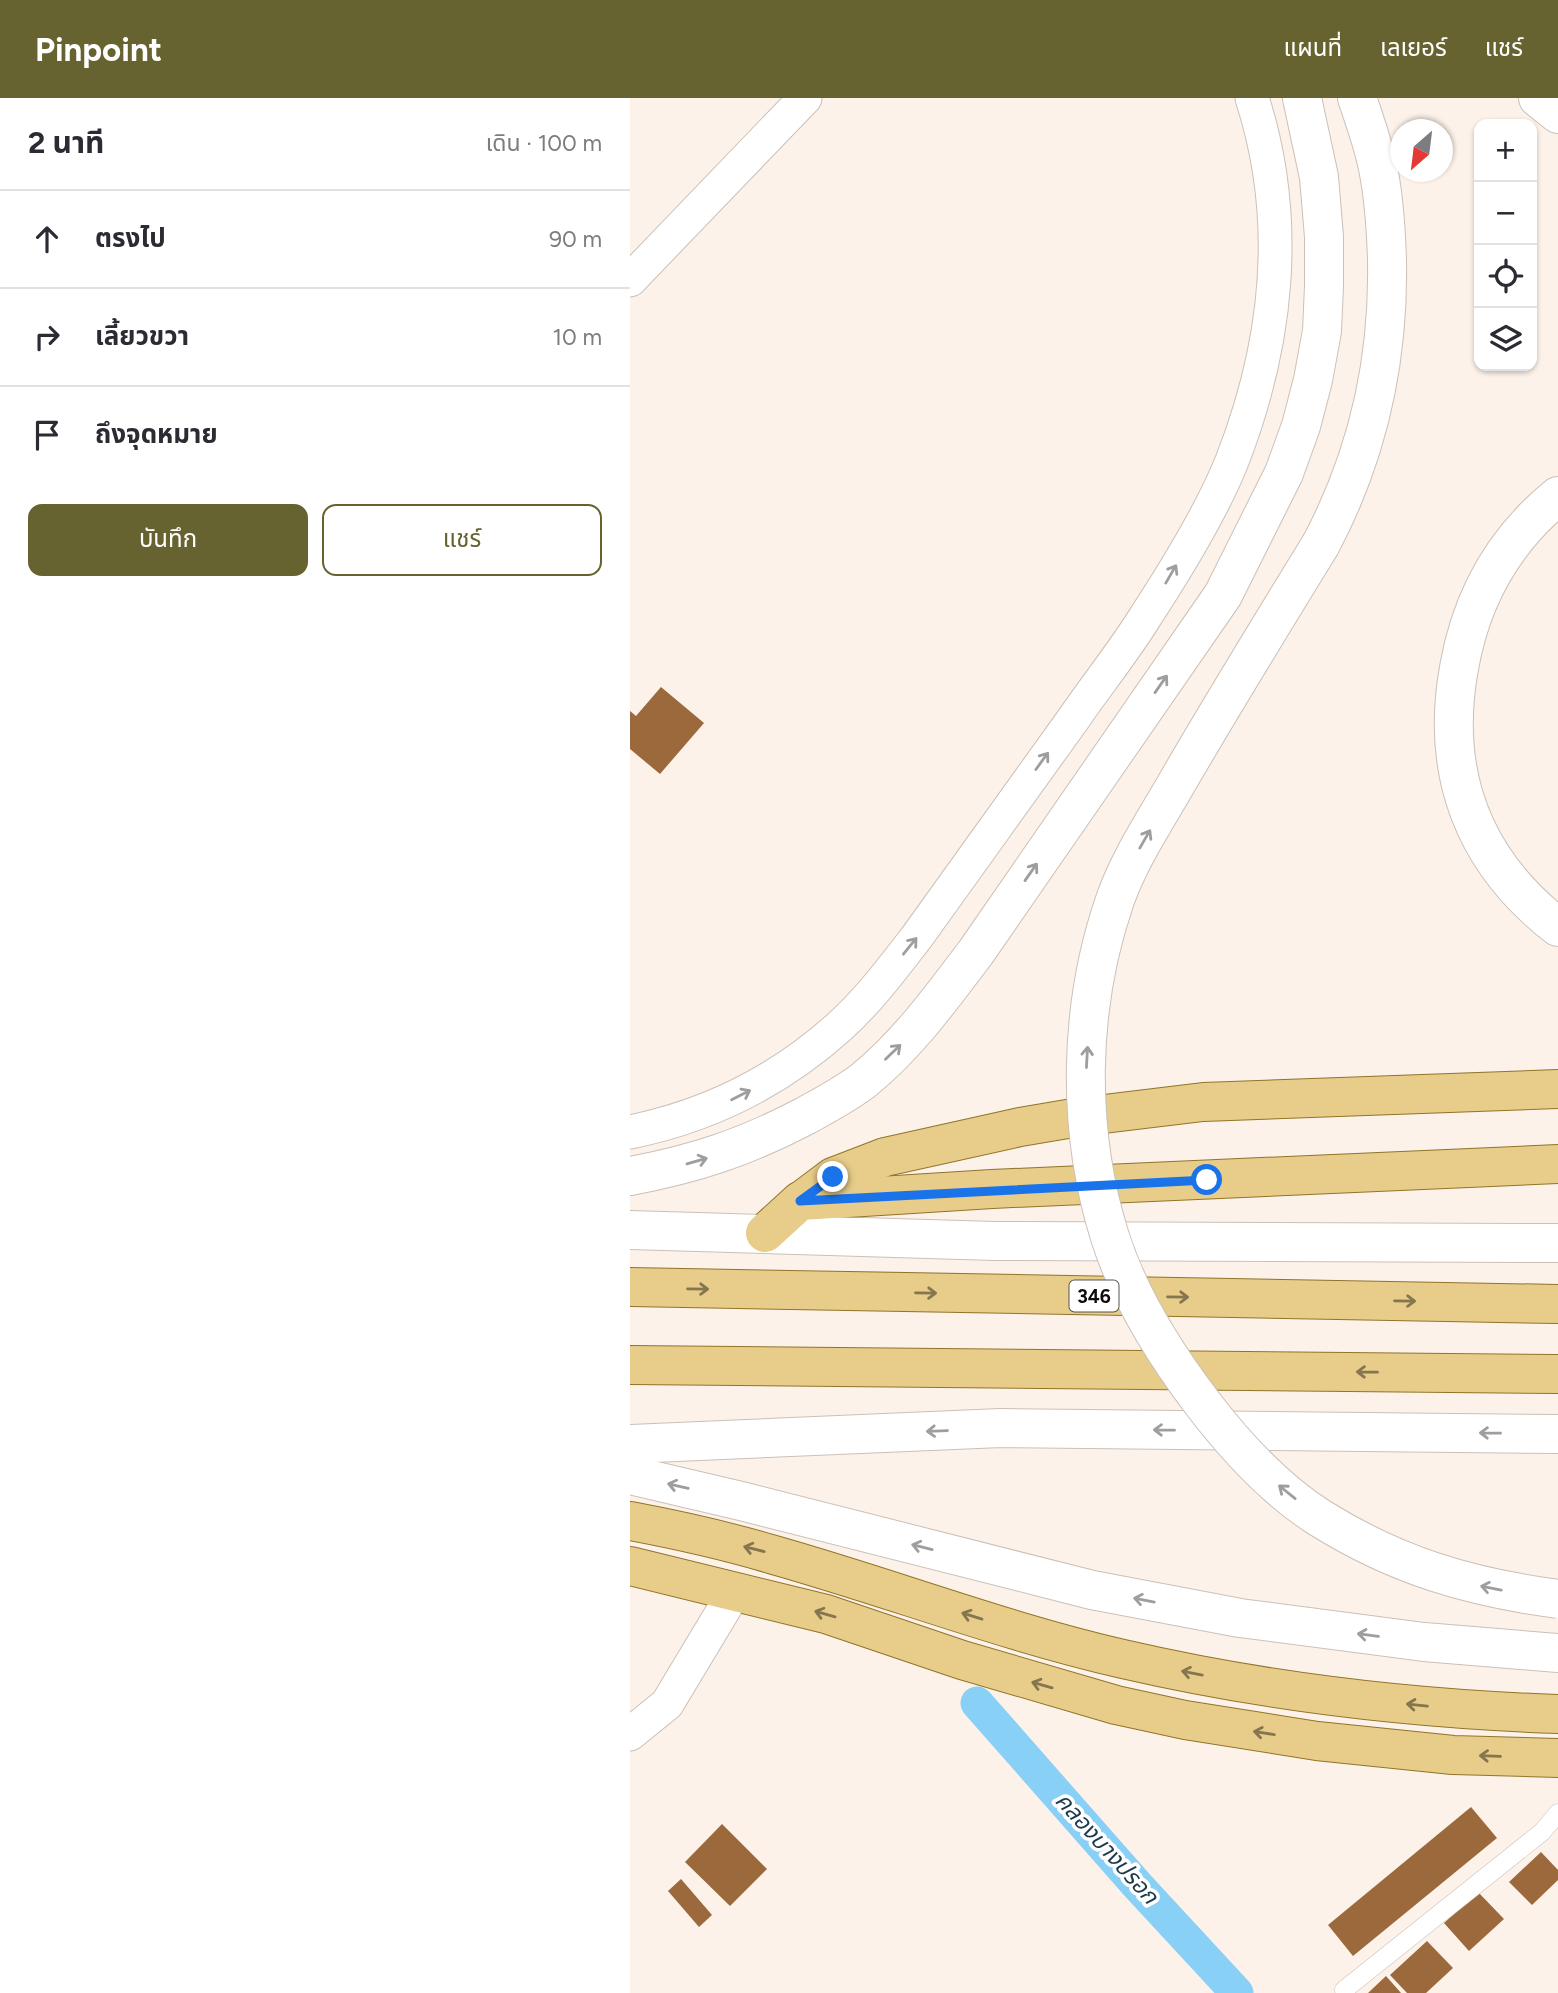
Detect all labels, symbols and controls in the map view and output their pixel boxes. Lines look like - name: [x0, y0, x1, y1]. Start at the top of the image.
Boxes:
- text: Pinpoint: [35, 30, 162, 69]
- text: แผนที่: [1284, 33, 1342, 62]
- text: เลเยอร์: [1380, 33, 1447, 62]
- text: แชร์: [1485, 33, 1523, 62]
- north arrow: [1390, 119, 1453, 182]
- map controls: [1474, 119, 1537, 371]
- button: +: [1474, 119, 1537, 182]
- text: 2 นาที: [28, 124, 104, 161]
- text: เดิน · 100 m: [486, 129, 602, 157]
- button: −: [1474, 182, 1537, 245]
- icon: ahead: [28, 220, 66, 258]
- text: ตรงไป: [95, 222, 166, 254]
- text: 90 m: [549, 225, 602, 253]
- button: locate: [1474, 245, 1537, 308]
- button: layers: [1474, 308, 1537, 371]
- icon: right: [28, 318, 66, 356]
- text: เลี้ยวขวา: [95, 320, 189, 352]
- text: 10 m: [553, 323, 602, 351]
- icon: arrive: [28, 416, 66, 454]
- text: ถึงจุดหมาย: [95, 418, 218, 450]
- button: บันทึก: [28, 504, 308, 576]
- button: แชร์: [322, 504, 602, 576]
- one-way arrow: [1164, 564, 1178, 584]
- one-way arrow: [1154, 675, 1168, 695]
- one-way arrow: [1035, 752, 1050, 771]
- one-way arrow: [1139, 829, 1152, 850]
- one-way arrow: [1024, 863, 1038, 882]
- one-way arrow: [902, 938, 917, 956]
- one-way arrow: [884, 1043, 901, 1060]
- one-way arrow: [1081, 1046, 1094, 1068]
- one-way arrow: [730, 1087, 751, 1101]
- one-way arrow: [685, 1154, 707, 1167]
- route end: [817, 1161, 848, 1192]
- route start: [1191, 1164, 1222, 1195]
- road number: 346: [1070, 1280, 1119, 1312]
- one-way arrow: [686, 1282, 709, 1295]
- one-way arrow: [914, 1286, 937, 1300]
- one-way arrow: [1166, 1291, 1189, 1304]
- one-way arrow: [1393, 1295, 1416, 1308]
- one-way arrow: [1356, 1366, 1379, 1379]
- one-way arrow: [1153, 1423, 1176, 1437]
- one-way arrow: [926, 1424, 949, 1437]
- one-way arrow: [1479, 1426, 1502, 1440]
- one-way arrow: [667, 1479, 690, 1493]
- one-way arrow: [1278, 1485, 1296, 1500]
- one-way arrow: [911, 1540, 934, 1553]
- one-way arrow: [743, 1542, 766, 1555]
- one-way arrow: [1480, 1581, 1503, 1595]
- one-way arrow: [1133, 1592, 1155, 1606]
- one-way arrow: [815, 1607, 837, 1620]
- one-way arrow: [961, 1608, 983, 1621]
- one-way arrow: [1357, 1628, 1380, 1641]
- one-way arrow: [1181, 1665, 1204, 1679]
- one-way arrow: [1031, 1677, 1053, 1690]
- one-way arrow: [1406, 1698, 1428, 1711]
- one-way arrow: [1253, 1726, 1276, 1739]
- one-way arrow: [1479, 1750, 1502, 1763]
- water label: คลองบางปรอก: [1050, 1786, 1165, 1910]

